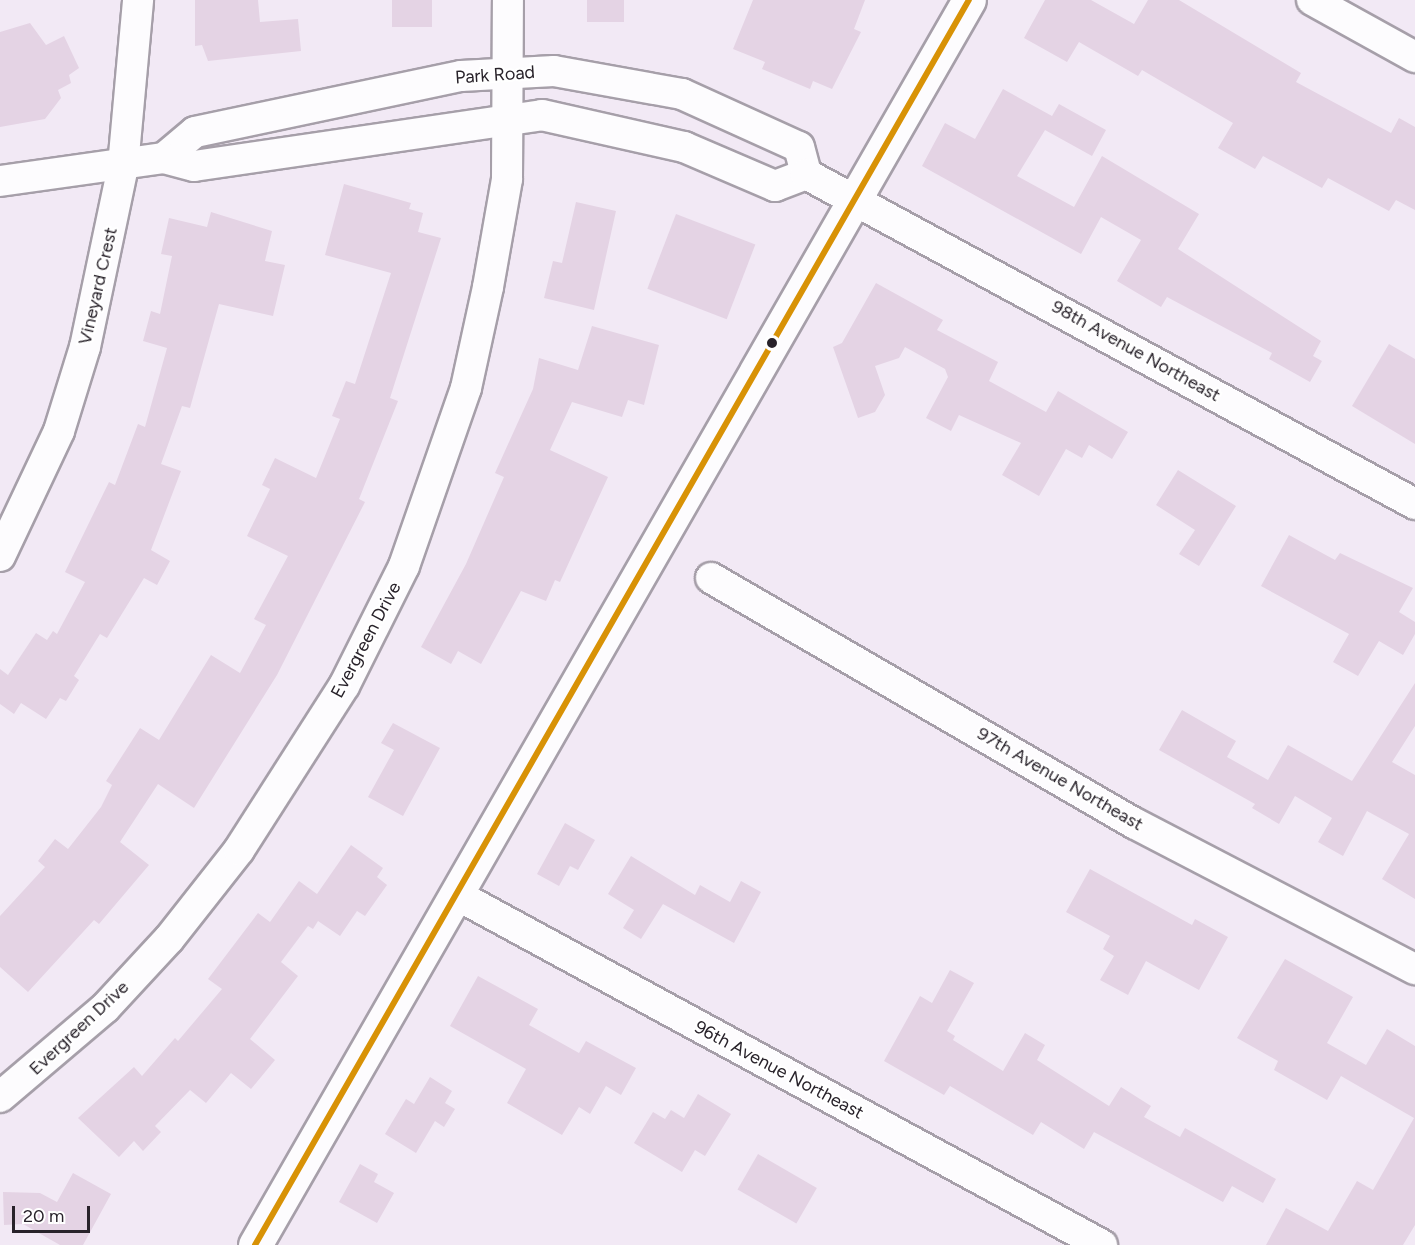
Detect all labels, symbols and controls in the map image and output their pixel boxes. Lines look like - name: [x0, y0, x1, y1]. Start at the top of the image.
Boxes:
- street label: Park Road: [454, 61, 536, 89]
- street label: Vineyard Crest: [74, 225, 122, 347]
- street label: 98th Avenue Northeast: [1048, 296, 1224, 406]
- unlabelled marker: [766, 337, 778, 349]
- street label: Evergreen Drive: [326, 578, 406, 702]
- street label: 97th Avenue Northeast: [973, 723, 1147, 835]
- street label: Evergreen Drive: [25, 976, 133, 1080]
- street label: 96th Avenue Northeast: [691, 1016, 867, 1124]
- scale bar: [15, 1194, 93, 1232]
- text: 20 m: [23, 1205, 64, 1227]

